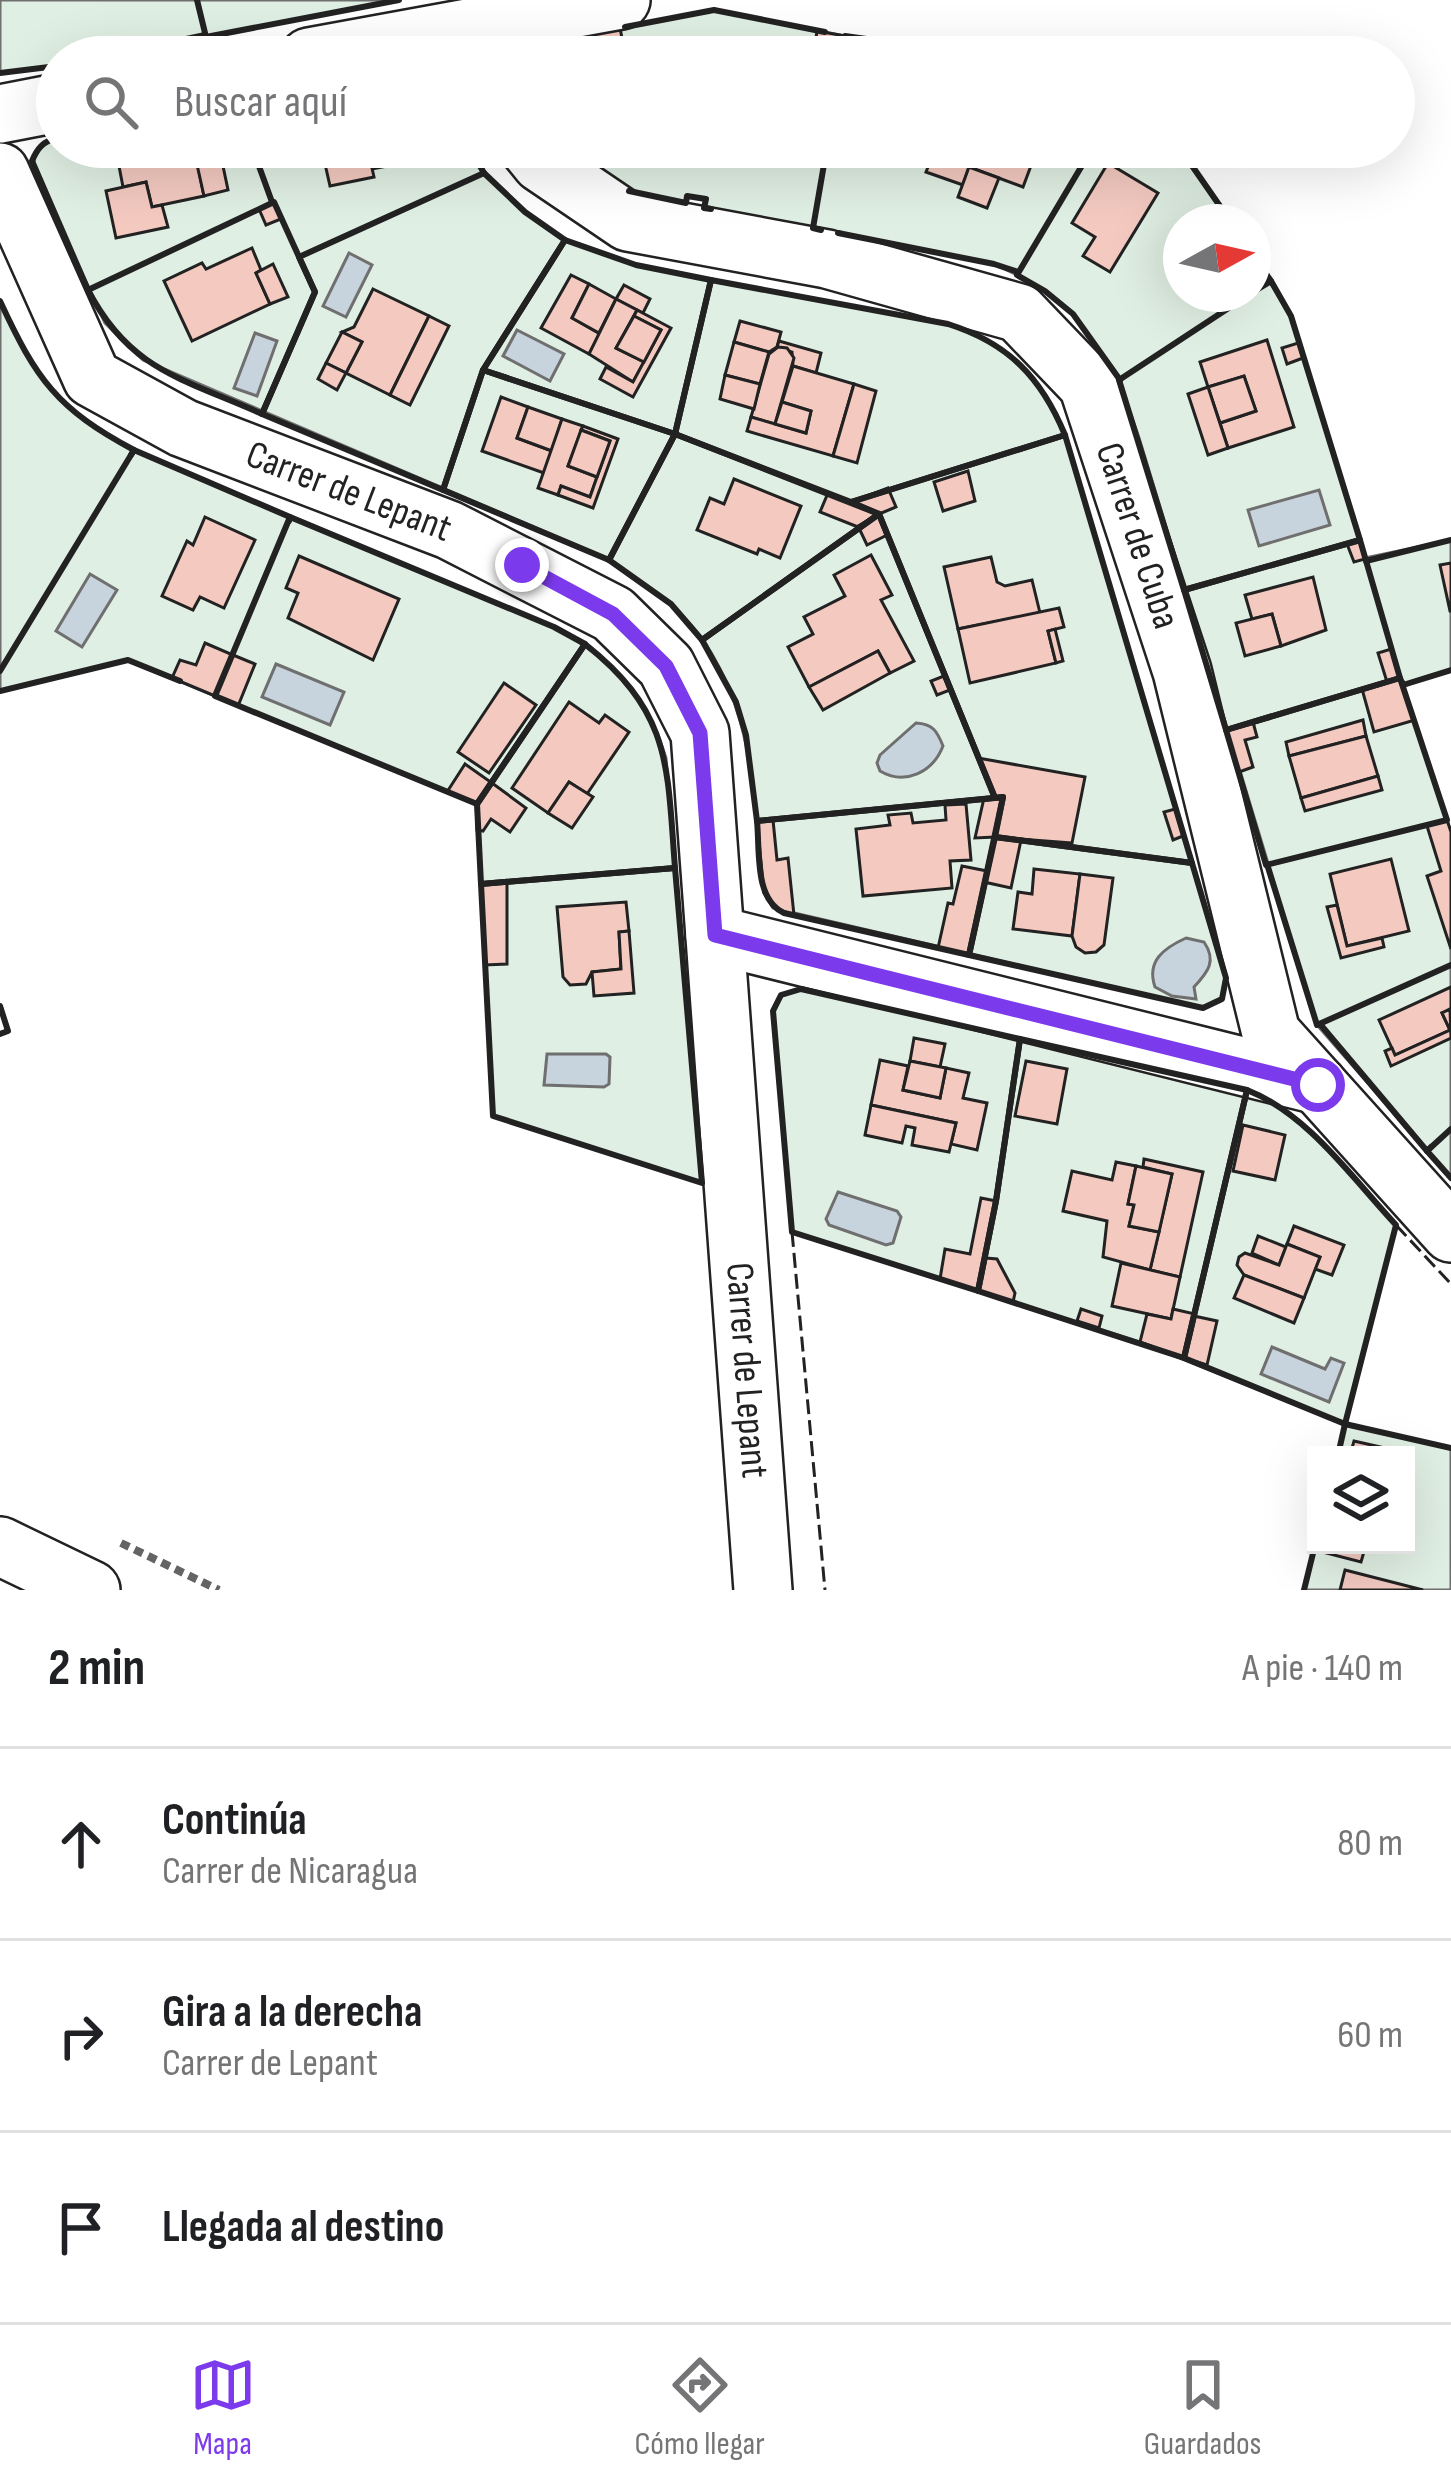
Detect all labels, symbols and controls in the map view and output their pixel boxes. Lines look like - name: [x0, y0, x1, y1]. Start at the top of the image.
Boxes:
- search box: [36, 36, 1415, 168]
- icon: search: [78, 69, 144, 135]
- text: Buscar aquí: [174, 75, 347, 130]
- north arrow: [1163, 204, 1271, 312]
- street label: Carrer de Lepant: [240, 431, 458, 552]
- street label: Carrer de Cuba: [1085, 437, 1190, 635]
- route end: [495, 538, 549, 592]
- route start: [1291, 1058, 1345, 1112]
- street label: Carrer de Lepant: [715, 1261, 778, 1480]
- map controls: [1307, 1446, 1415, 1554]
- button: layers: [1307, 1446, 1415, 1554]
- text: 2 min: [48, 1638, 145, 1699]
- text: A pie · 140 m: [1242, 1645, 1403, 1692]
- text: Continúa: [162, 1793, 307, 1848]
- icon: ahead: [48, 1811, 114, 1877]
- text: 80 m: [1337, 1820, 1403, 1867]
- text: Carrer de Nicaragua: [162, 1848, 418, 1895]
- text: Gira a la derecha: [162, 1985, 422, 2040]
- icon: right: [48, 2003, 114, 2069]
- text: 60 m: [1337, 2012, 1403, 2059]
- text: Carrer de Lepant: [162, 2040, 378, 2087]
- icon: arrive: [48, 2195, 114, 2261]
- text: Llegada al destino: [162, 2200, 444, 2255]
- tab: Mapa: [190, 2352, 256, 2464]
- tab: Cómo llegar: [635, 2352, 765, 2464]
- tab: Guardados: [1144, 2352, 1261, 2464]

